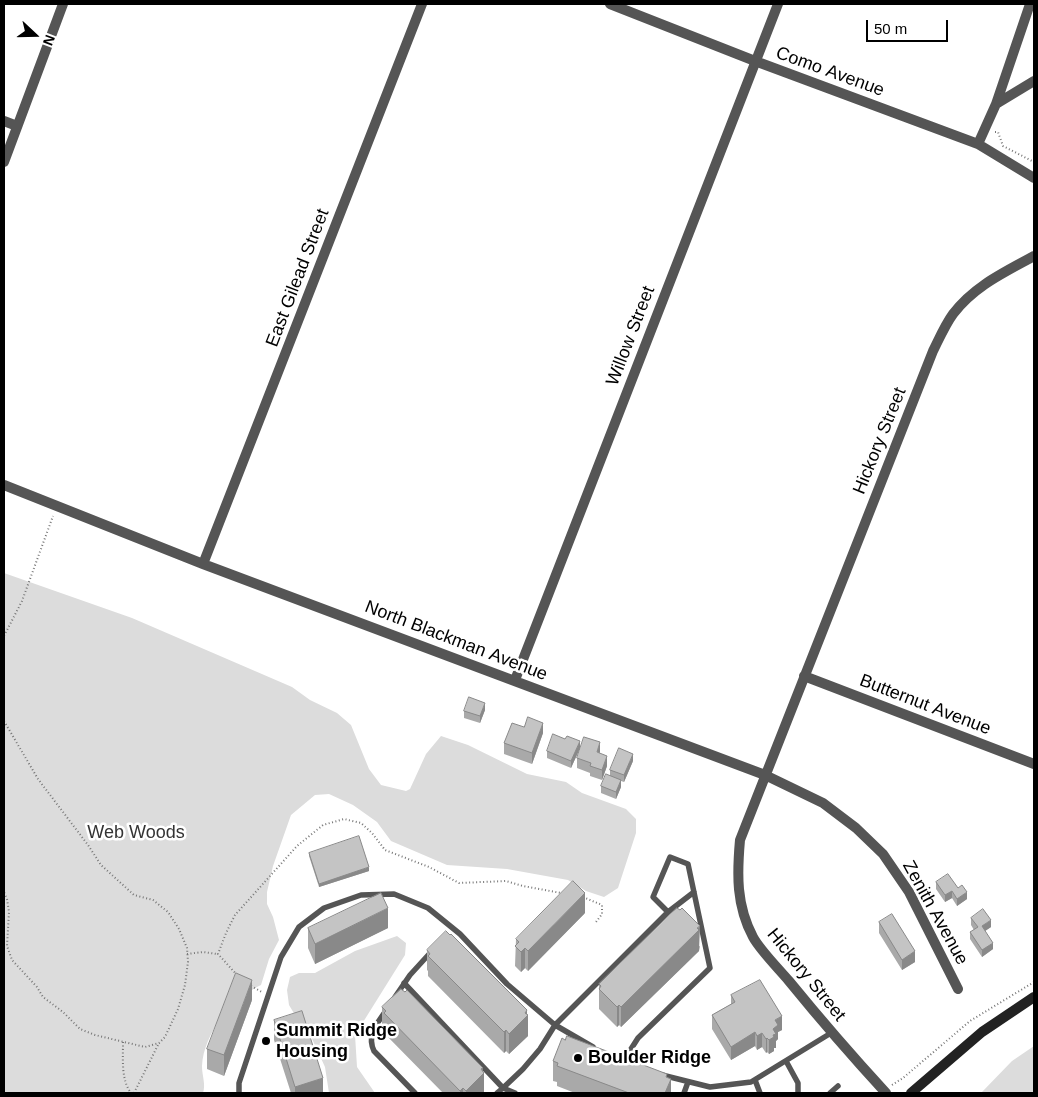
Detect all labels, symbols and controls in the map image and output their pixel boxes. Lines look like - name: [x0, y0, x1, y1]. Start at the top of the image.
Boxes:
- north arrow: [10, 10, 60, 60]
- scale bar: [868, 10, 950, 42]
- text: 50 m: [874, 20, 907, 37]
- text: N: [40, 33, 58, 48]
- street label: Como Avenue: [773, 42, 887, 102]
- street label: East Gilead Street: [262, 206, 334, 350]
- street label: Willow Street: [602, 283, 660, 389]
- street label: Hickory Street: [849, 385, 911, 497]
- street label: North Blackman Avenue: [362, 596, 550, 686]
- street label: Butternut Avenue: [856, 670, 994, 740]
- park label: Web Woods: [87, 822, 185, 844]
- street label: Zenith Avenue: [897, 857, 973, 969]
- street label: Hickory Street: [762, 924, 850, 1026]
- place label: Summit Ridge Housing: [276, 1020, 397, 1062]
- marker: Summit Ridge Housing: [260, 1035, 272, 1047]
- place label: Boulder Ridge: [588, 1047, 711, 1069]
- marker: Boulder Ridge: [572, 1052, 584, 1064]

